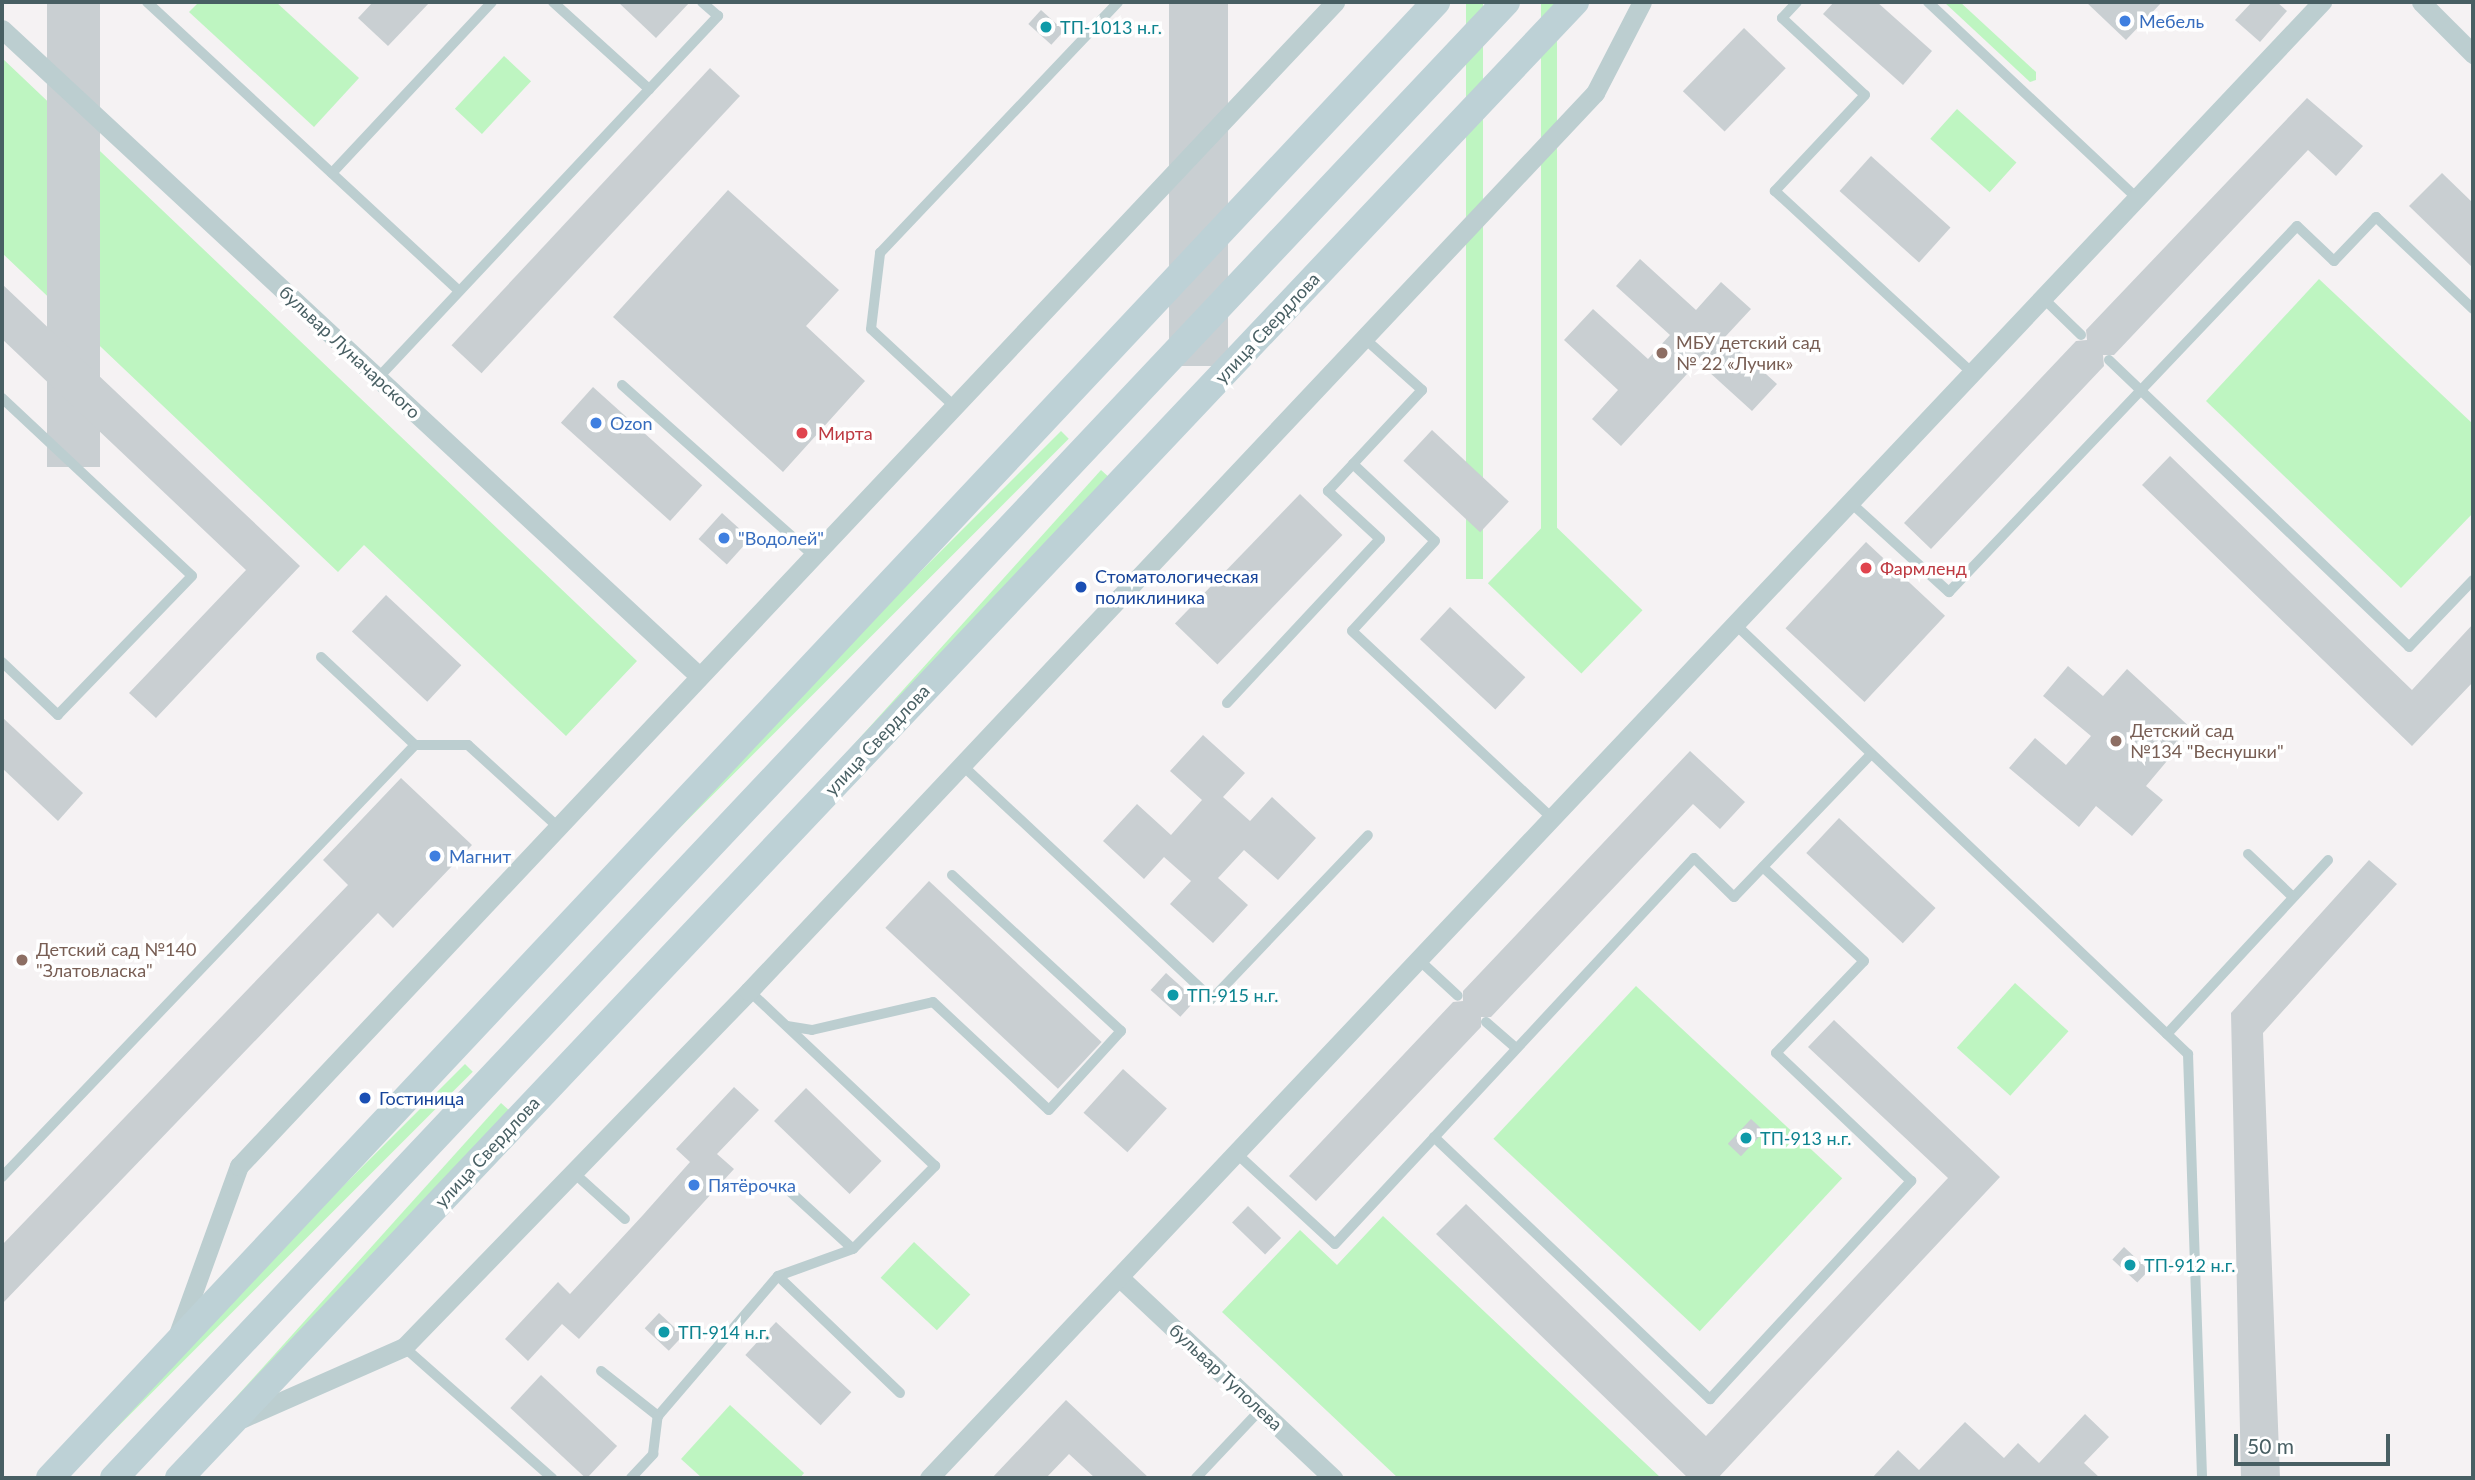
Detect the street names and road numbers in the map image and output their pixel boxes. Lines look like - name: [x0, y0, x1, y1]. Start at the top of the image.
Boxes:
- street label: улица Свердлова: [1210, 268, 1324, 388]
- street label: бульвар Луначарского: [275, 281, 425, 423]
- street label: улица Свердлова: [820, 680, 934, 800]
- street label: улица Свердлова: [430, 1092, 544, 1212]
- street label: бульвар Туполева: [1165, 1319, 1287, 1435]

